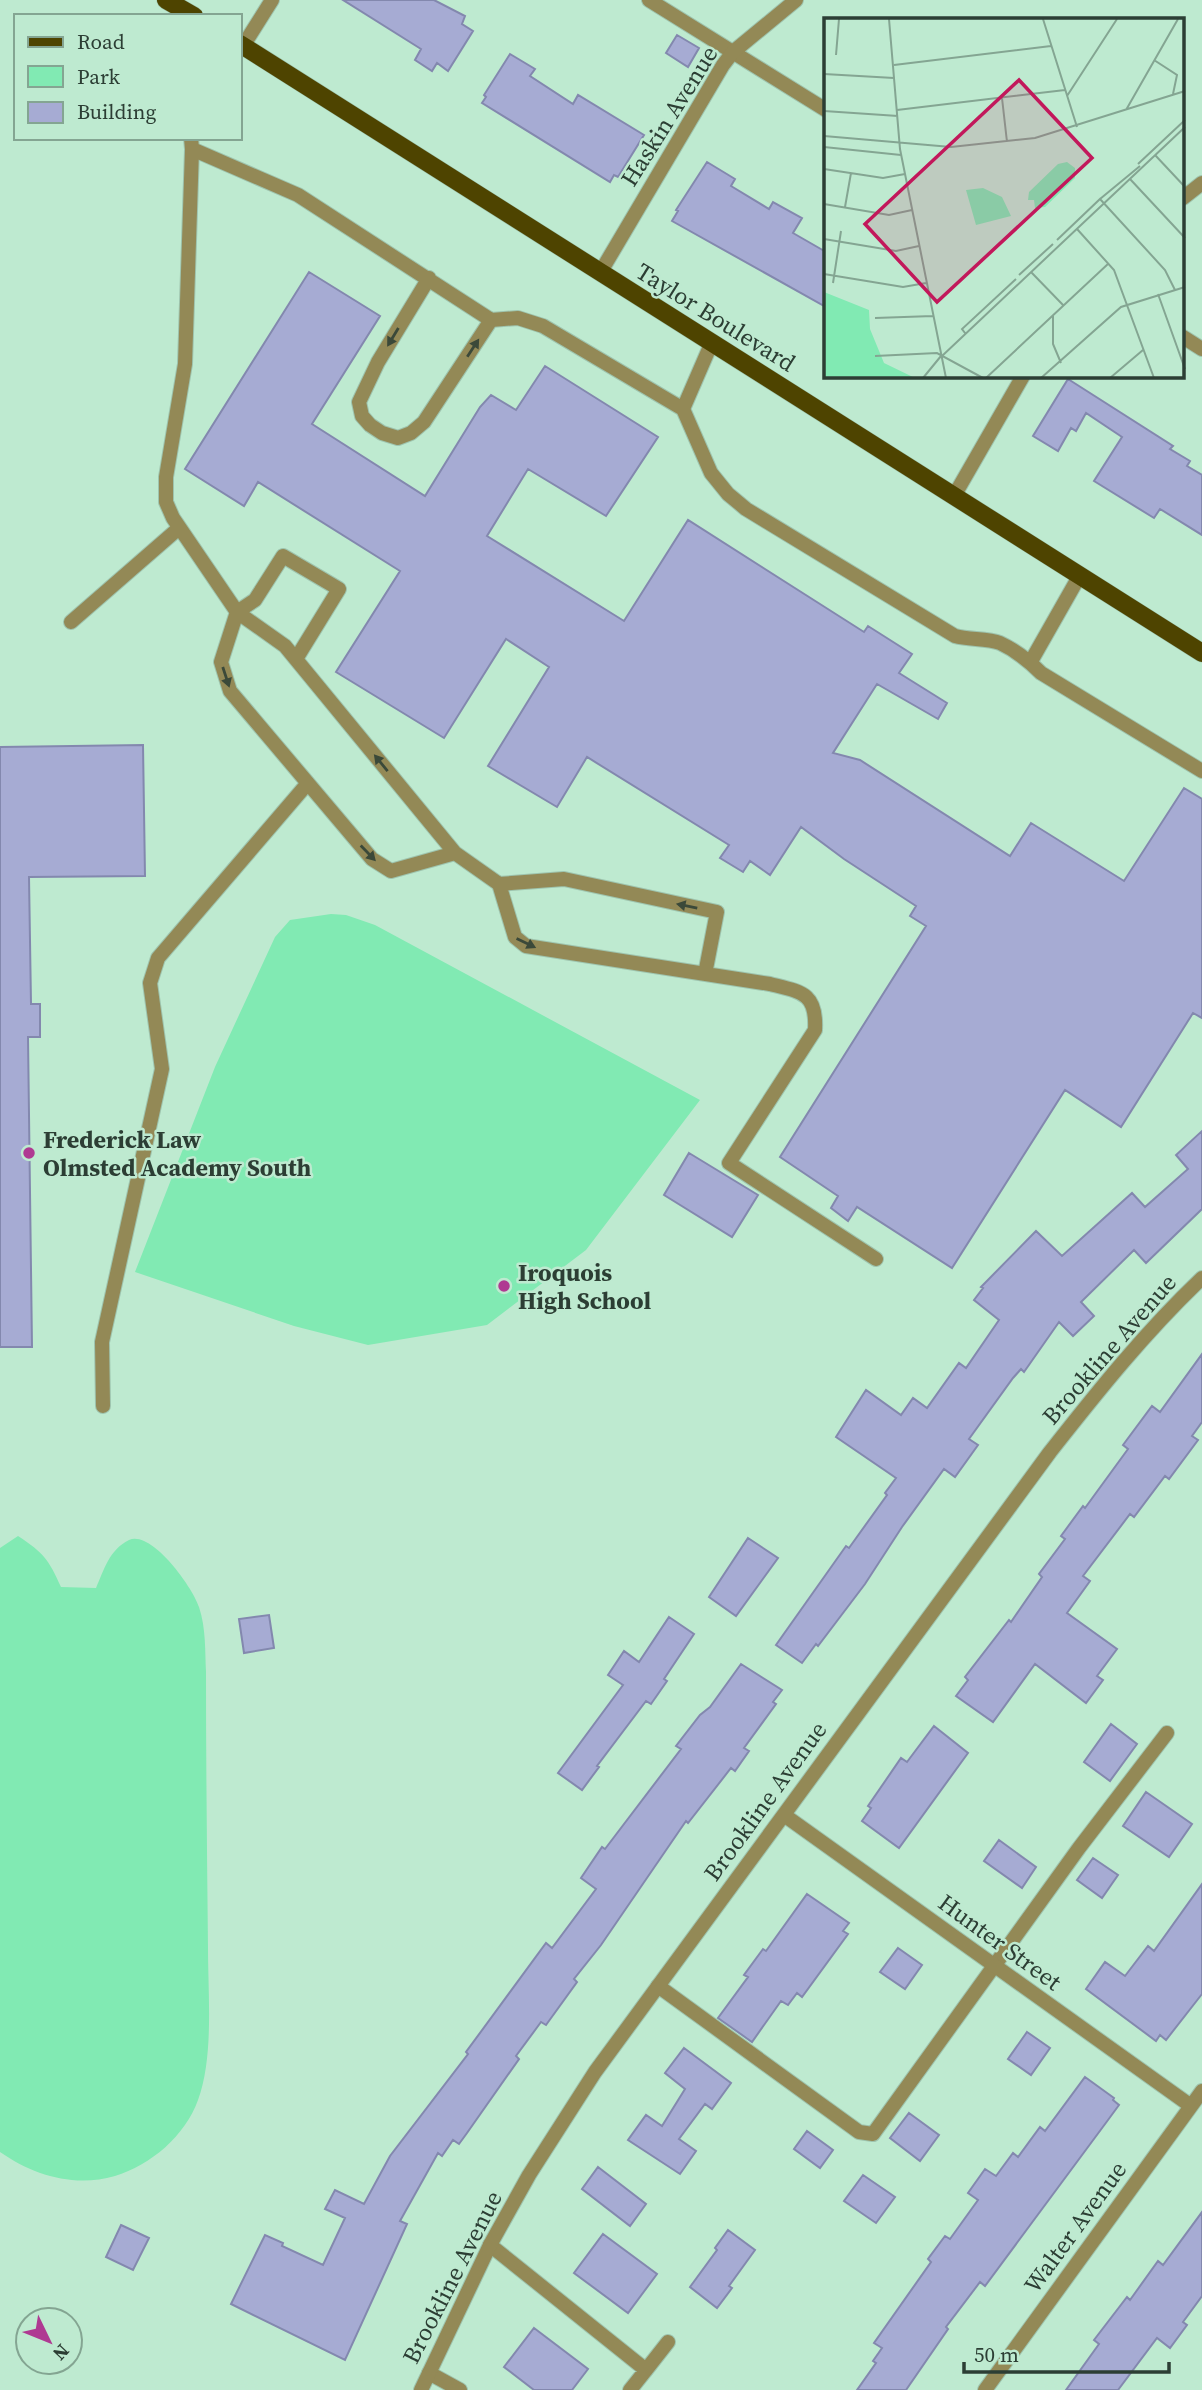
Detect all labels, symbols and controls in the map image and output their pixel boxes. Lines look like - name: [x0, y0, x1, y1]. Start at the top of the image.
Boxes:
- legend: [14, 14, 242, 140]
- inset map: [824, 18, 1184, 378]
- text: Road: [77, 27, 125, 56]
- street label: Haskin Avenue: [613, 39, 725, 193]
- text: Park: [77, 62, 121, 91]
- text: Building: [77, 97, 156, 126]
- street label: Taylor Boulevard: [630, 255, 802, 379]
- one-way arrow: [387, 327, 400, 346]
- one-way arrow: [466, 338, 479, 357]
- one-way arrow: [221, 667, 231, 688]
- one-way arrow: [373, 754, 388, 772]
- one-way arrow: [360, 844, 376, 861]
- one-way arrow: [676, 900, 698, 911]
- one-way arrow: [517, 936, 537, 948]
- place label: Frederick Law Olmsted Academy South: [43, 1123, 312, 1184]
- marker: Frederick Law Olmsted Academy South: [21, 1145, 37, 1161]
- place label: Iroquois High School: [518, 1256, 652, 1317]
- street label: Brookline Avenue: [1034, 1267, 1184, 1431]
- marker: Iroquois High School: [496, 1278, 512, 1294]
- street label: Brookline Avenue: [696, 1715, 834, 1887]
- street label: Hunter Street: [932, 1886, 1068, 1998]
- street label: Walter Avenue: [1016, 2154, 1134, 2300]
- street label: Brookline Avenue: [394, 2185, 510, 2369]
- north arrow: [14, 2306, 84, 2376]
- scale bar: [964, 2330, 1169, 2374]
- text: N: [47, 2339, 76, 2367]
- text: 50 m: [974, 2340, 1019, 2369]

